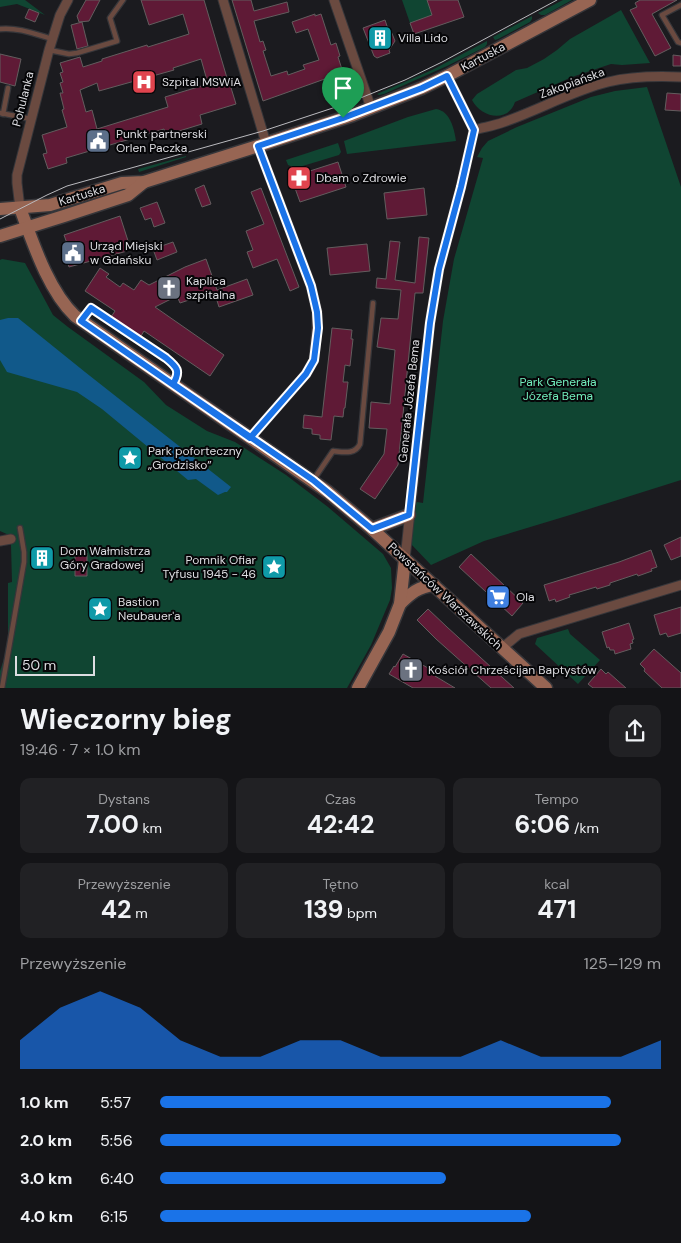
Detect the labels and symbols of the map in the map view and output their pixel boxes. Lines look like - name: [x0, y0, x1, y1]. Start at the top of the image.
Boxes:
- building icon: Villa Lido: [367, 25, 393, 51]
- place label: Villa Lido: [398, 30, 448, 46]
- street label: Kartuska: [458, 39, 508, 75]
- street label: Zakopiańska: [537, 64, 607, 102]
- pin: [322, 67, 364, 118]
- hospital icon: Szpital MSWiA: [131, 69, 157, 95]
- street label: Pohulanka: [8, 70, 38, 128]
- place label: Szpital MSWiA: [162, 74, 241, 90]
- place label: Punkt partnerski Orlen Paczka: [116, 126, 207, 156]
- public building icon: Punkt partnerski Orlen Paczka: [85, 128, 111, 154]
- pharmacy icon: Dbam o Zdrowie: [286, 165, 312, 191]
- place label: Dbam o Zdrowie: [316, 170, 407, 186]
- street label: Kartuska: [57, 180, 107, 210]
- place label: Urząd Miejski w Gdańsku: [90, 238, 163, 268]
- public building icon: Urząd Miejski w Gdańsku: [60, 240, 86, 266]
- place label: Kaplica szpitalna: [186, 273, 235, 303]
- church icon: Kaplica szpitalna: [156, 275, 182, 301]
- street label: Generała Józefa Bema: [395, 339, 423, 463]
- park label: Park Generała Józefa Bema: [519, 374, 597, 404]
- place label: Park poforteczny „Grodzisko”: [148, 443, 242, 473]
- place icon: Park poforteczny „Grodzisko”: [117, 445, 143, 471]
- street label: Powstańców Warszawskich: [385, 539, 506, 653]
- place label: Dom Wałmistrza Góry Gradowej: [60, 543, 150, 573]
- building icon: Dom Wałmistrza Góry Gradowej: [29, 545, 55, 571]
- place label: Pomnik Ofiar Tyfusu 1945 - 46: [163, 552, 257, 582]
- place icon: Pomnik Ofiar Tyfusu 1945 - 46: [261, 554, 287, 580]
- supermarket icon: Ola: [485, 584, 511, 610]
- place label: Ola: [516, 589, 535, 605]
- place label: Bastion Neubauer'a: [118, 594, 181, 624]
- place icon: Bastion Neubauer'a: [87, 596, 113, 622]
- scale bar: [15, 653, 95, 676]
- church icon: Kościół Chrześcijan Baptystów: [398, 657, 424, 683]
- place label: Kościół Chrześcijan Baptystów: [428, 662, 597, 678]

